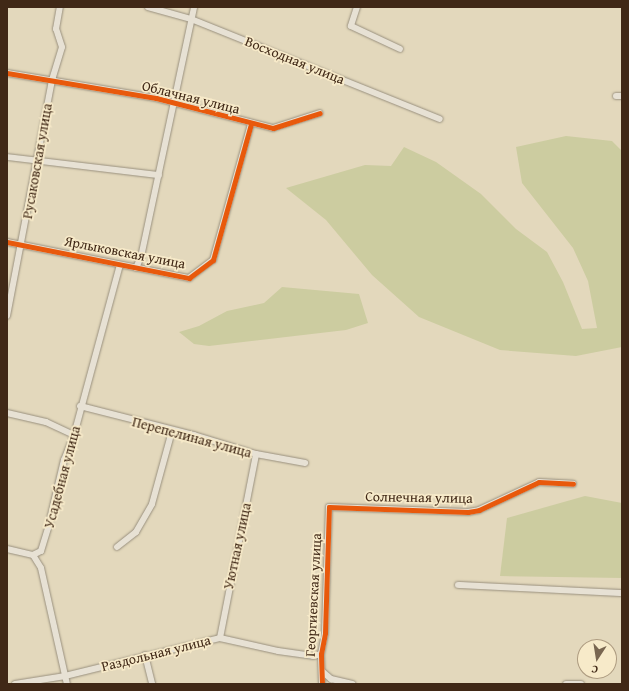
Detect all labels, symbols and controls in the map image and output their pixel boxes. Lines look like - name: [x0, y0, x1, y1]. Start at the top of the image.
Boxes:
- street label: Восходная улица: [243, 32, 347, 88]
- street label: Облачная улица: [140, 77, 242, 117]
- street label: Русаковская улица: [19, 102, 55, 220]
- street label: Ярлыковская улица: [63, 232, 187, 272]
- street label: Перепелиная улица: [130, 413, 254, 461]
- street label: Усадебная улица: [40, 424, 84, 530]
- street label: Солнечная улица: [365, 488, 473, 506]
- street label: Уютная улица: [220, 501, 254, 591]
- street label: Георгиевская улица: [301, 533, 325, 657]
- street label: Раздольная улица: [100, 631, 212, 675]
- north arrow: [577, 639, 617, 679]
- text: С: [590, 661, 599, 678]

